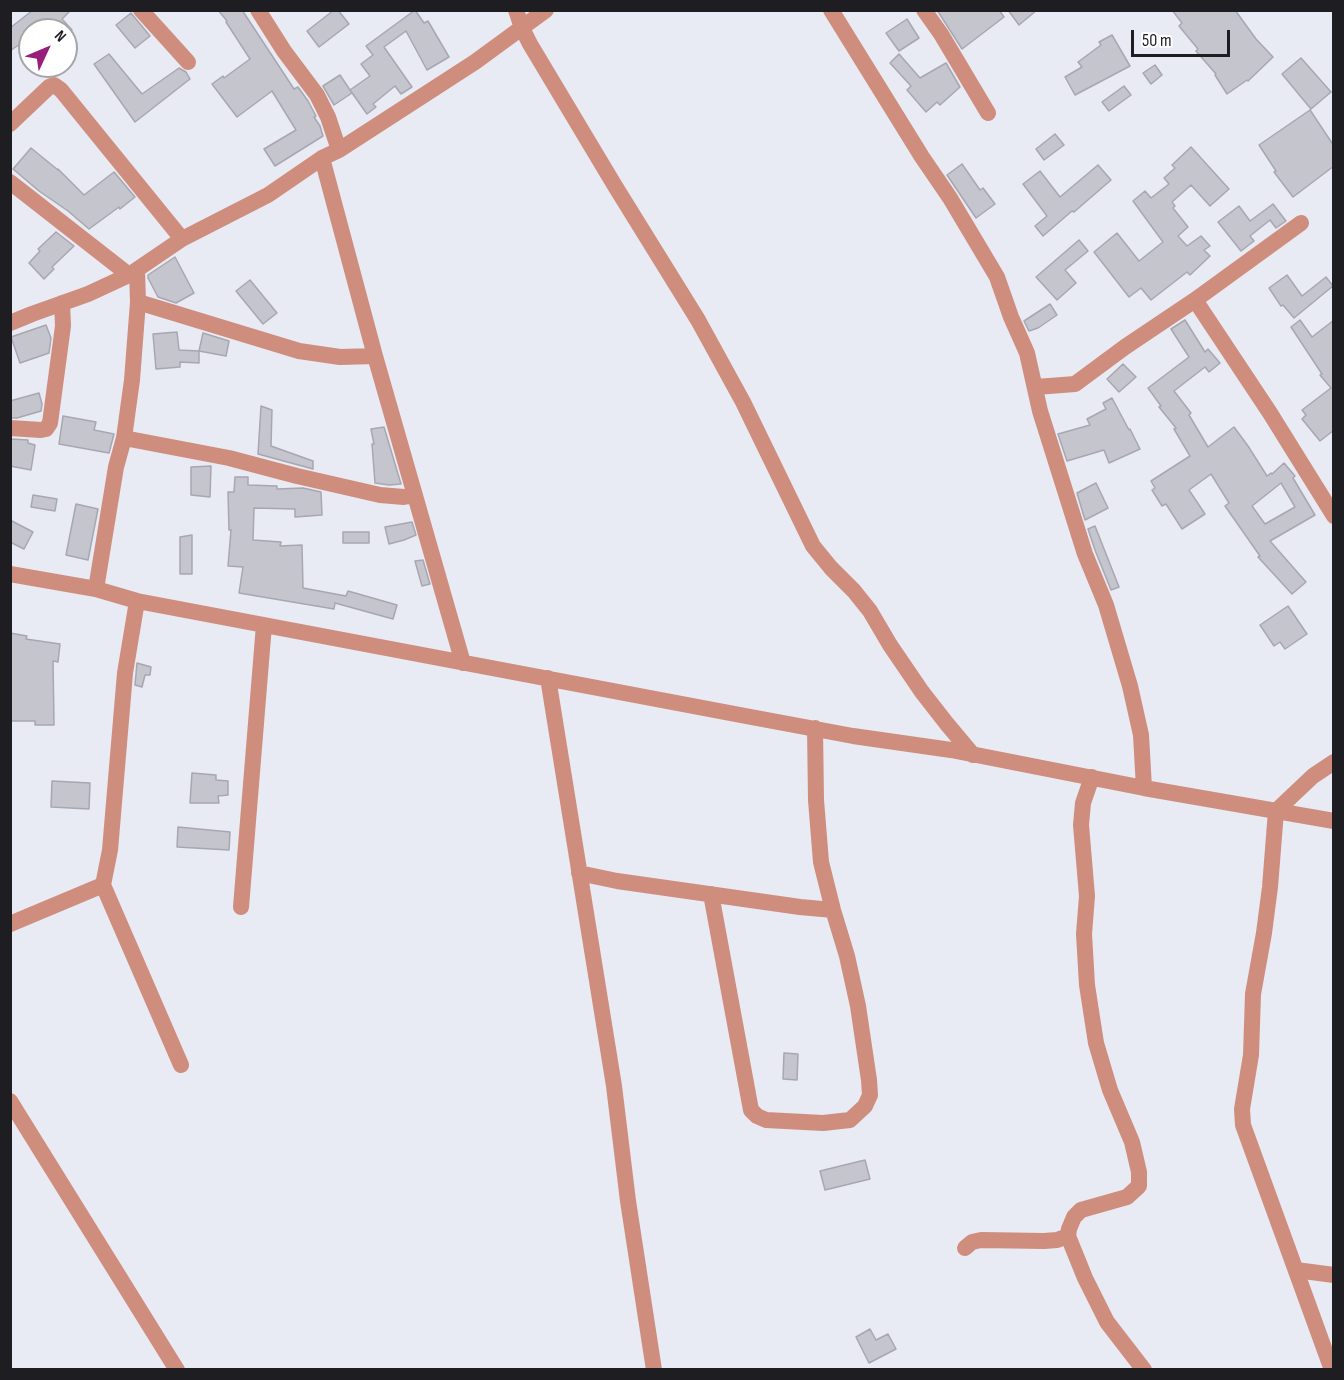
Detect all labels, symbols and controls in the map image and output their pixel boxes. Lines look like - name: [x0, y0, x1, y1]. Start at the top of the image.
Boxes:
- north arrow: [18, 18, 78, 78]
- scale bar: [1134, 18, 1233, 56]
- text: N: [50, 27, 70, 46]
- text: 50 m: [1142, 30, 1172, 51]

